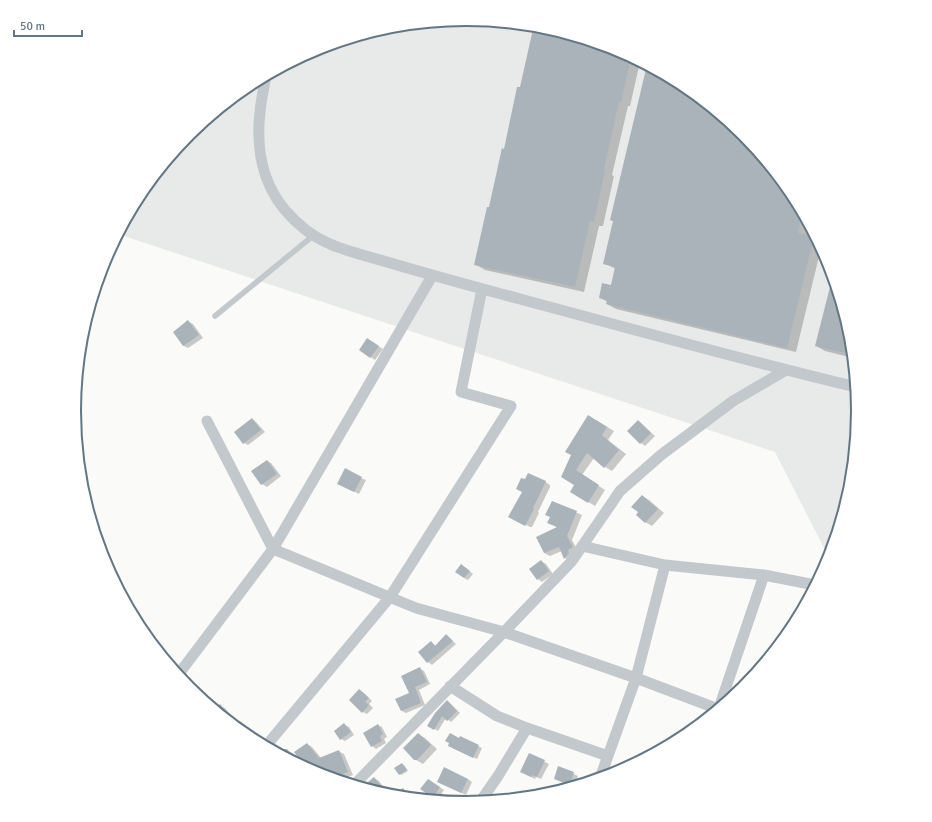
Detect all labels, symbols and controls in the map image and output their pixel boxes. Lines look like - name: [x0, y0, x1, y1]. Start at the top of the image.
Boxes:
- scale bar: [14, 12, 82, 38]
- text: 50 m: [20, 19, 45, 34]

